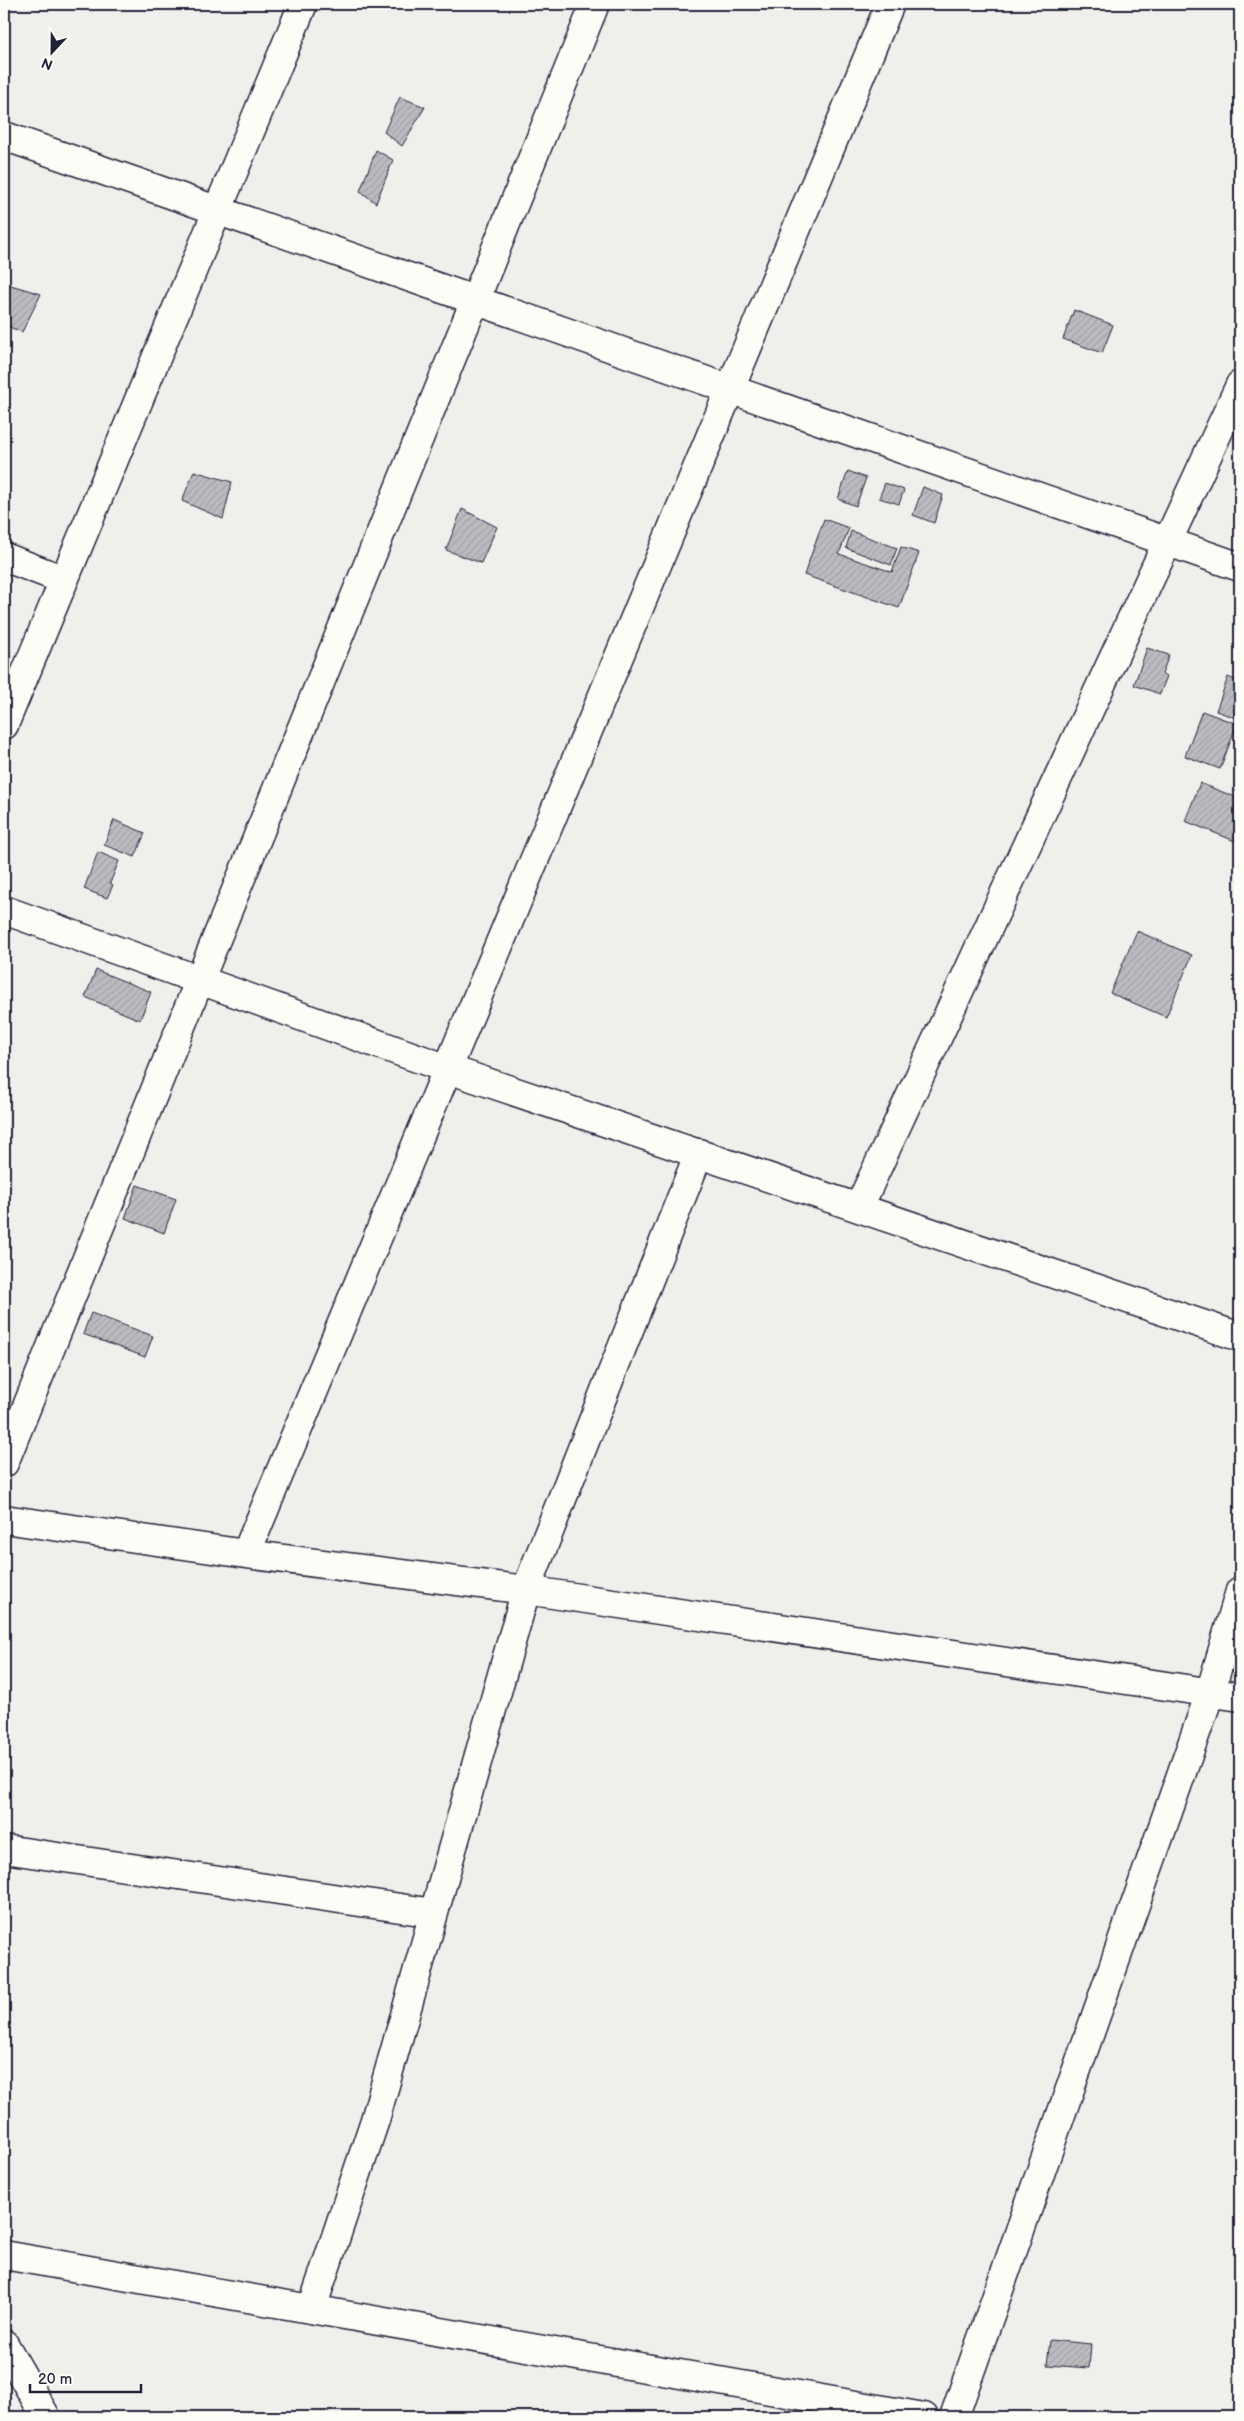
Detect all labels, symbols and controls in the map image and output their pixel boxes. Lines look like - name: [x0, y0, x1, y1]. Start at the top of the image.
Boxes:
- north arrow: [28, 28, 78, 78]
- text: N: [39, 54, 55, 73]
- scale bar: [30, 2361, 141, 2393]
- text: 20 m: [38, 2370, 72, 2389]

